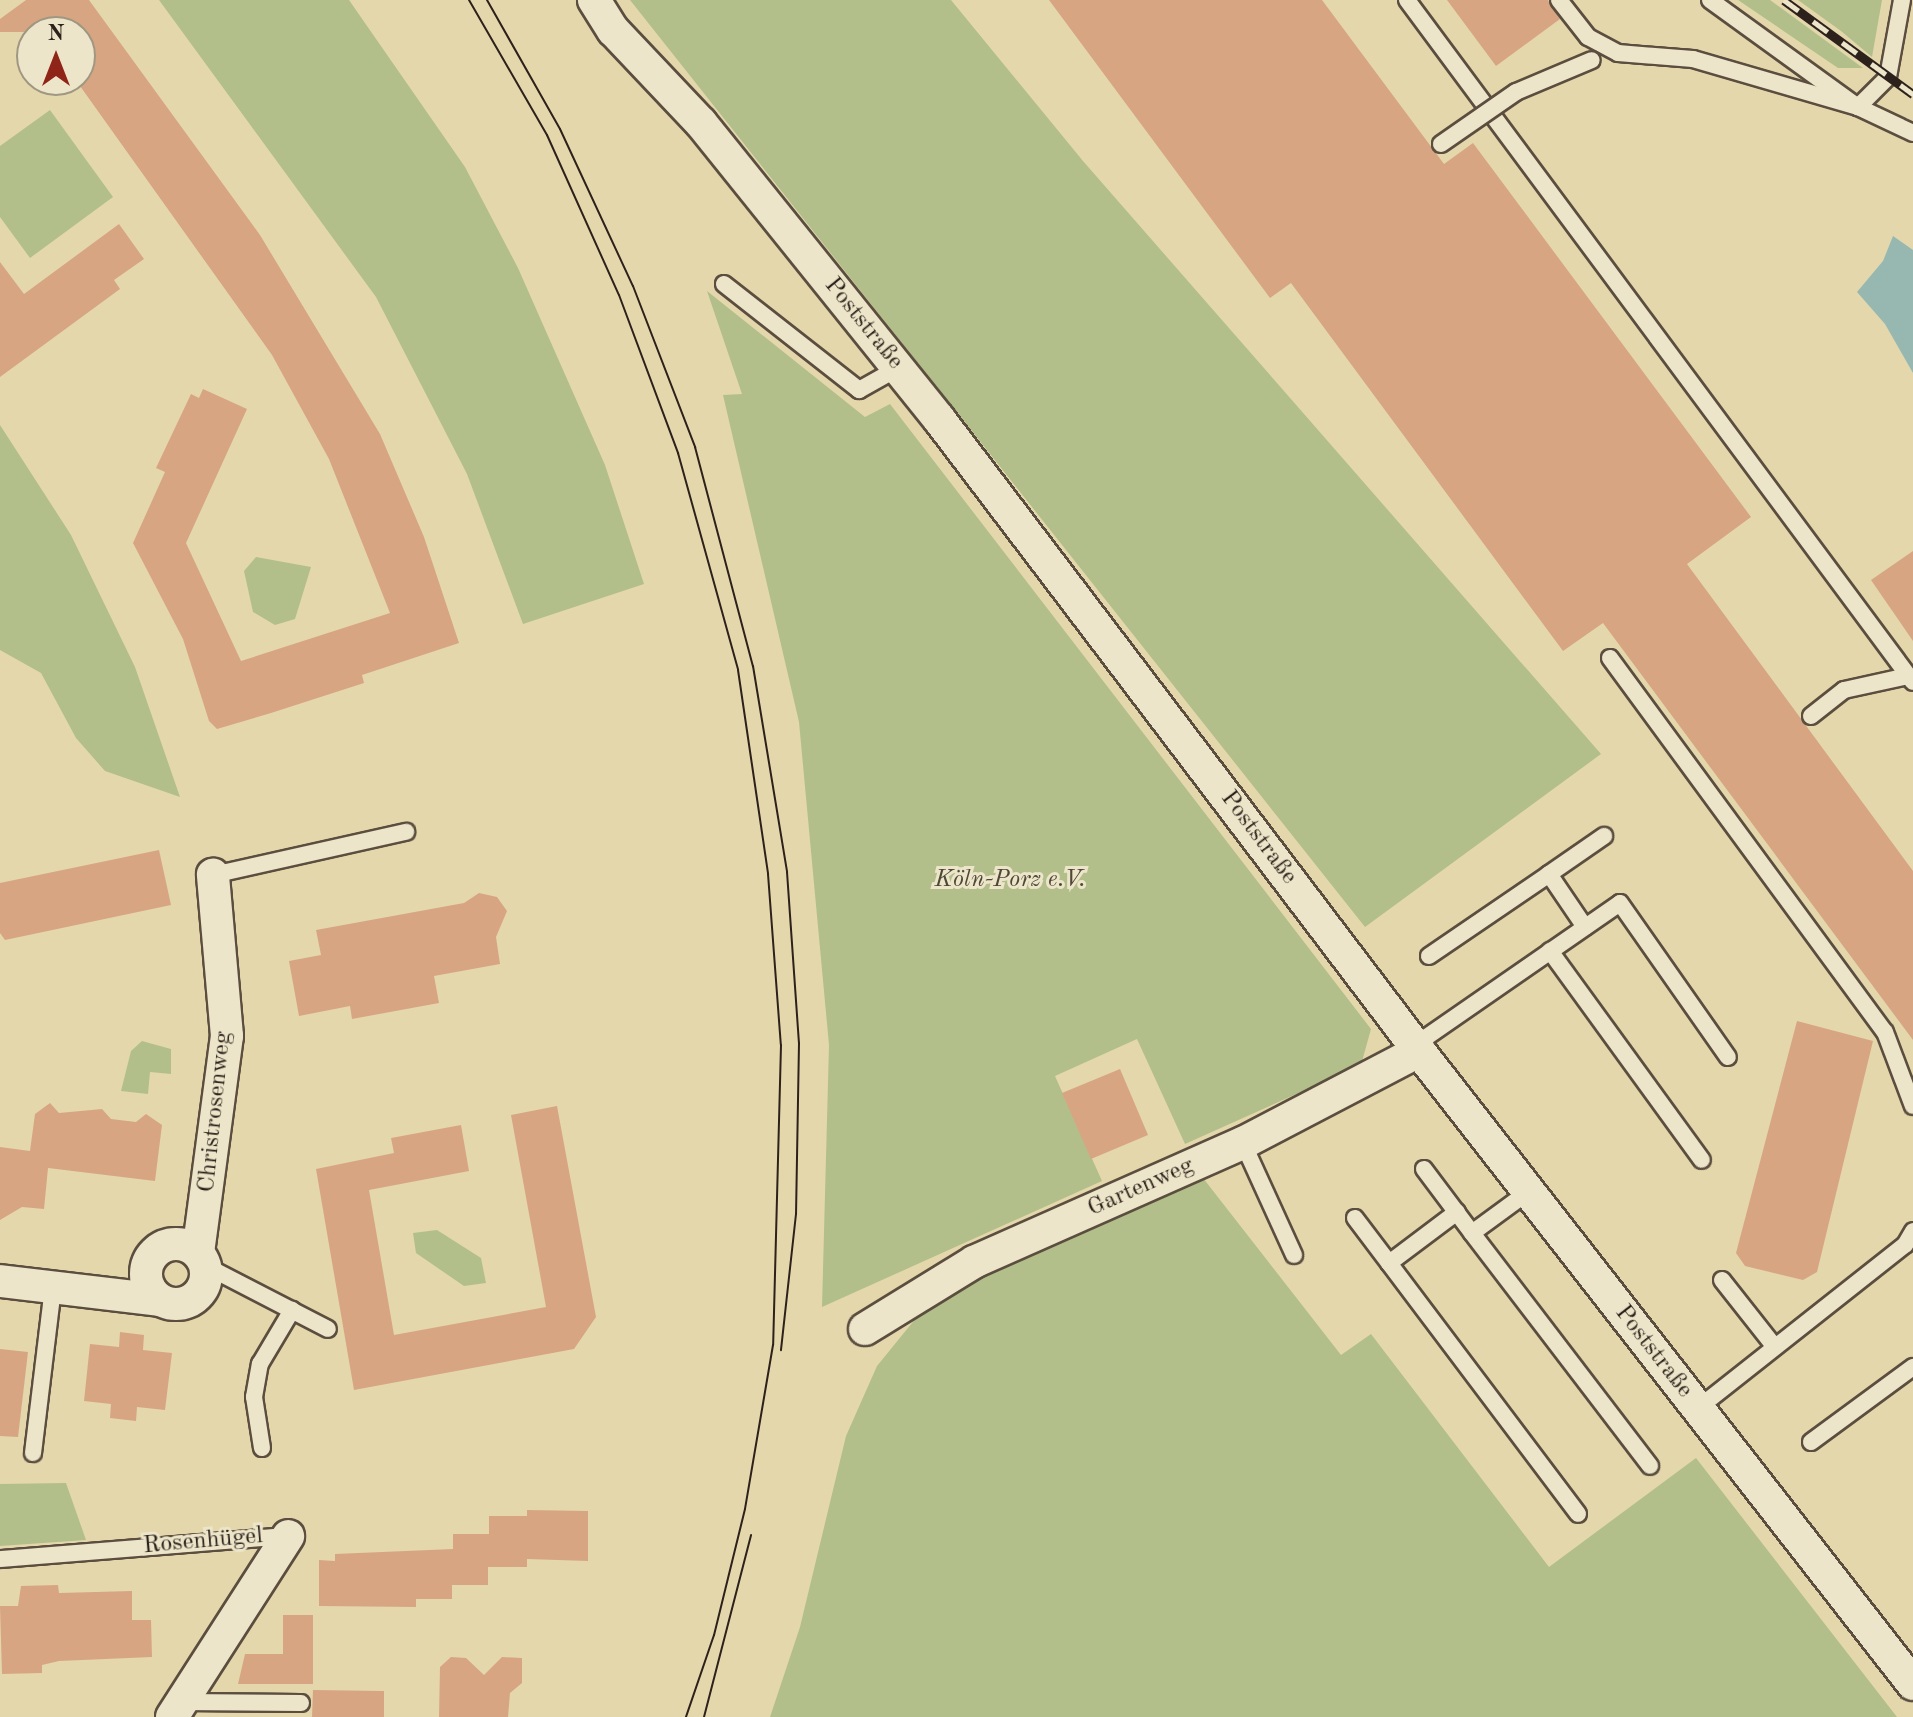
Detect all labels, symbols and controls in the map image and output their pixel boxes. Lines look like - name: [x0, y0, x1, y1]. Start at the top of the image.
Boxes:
- north arrow: [16, 16, 96, 96]
- text: N: [48, 23, 64, 45]
- street label: Poststraße: [817, 272, 909, 376]
- street label: Poststraße: [1213, 785, 1303, 891]
- park label: Köln-Porz e.V.: [935, 867, 1085, 895]
- street label: Christrosenweg: [193, 1030, 239, 1194]
- street label: Gartenweg: [1084, 1152, 1198, 1224]
- street label: Poststraße: [1608, 1300, 1698, 1404]
- street label: Rosenhügel: [142, 1522, 264, 1562]

